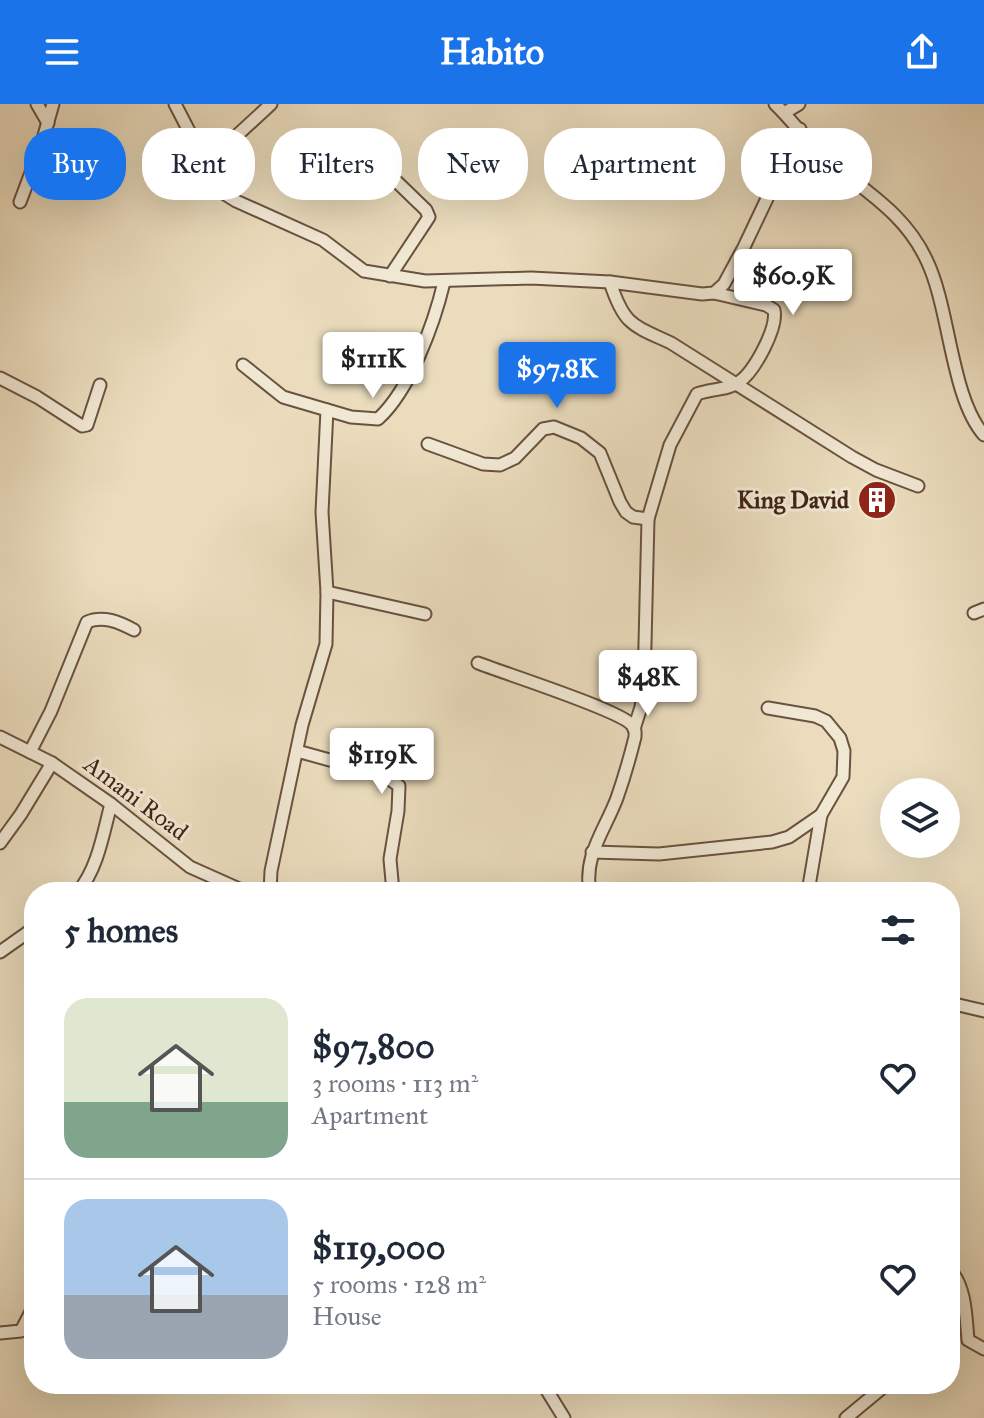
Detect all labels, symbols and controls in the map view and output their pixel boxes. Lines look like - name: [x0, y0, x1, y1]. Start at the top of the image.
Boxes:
- icon: menu: [40, 30, 84, 74]
- text: Habito: [440, 30, 544, 74]
- icon: share: [900, 30, 944, 74]
- chip: Buy: [24, 128, 126, 200]
- chip: Rent: [142, 128, 255, 200]
- chip: Filters: [271, 128, 402, 200]
- chip: New: [418, 128, 528, 200]
- chip: Apartment: [544, 128, 725, 200]
- chip: House: [741, 128, 872, 200]
- pin: $60.9K: [728, 249, 858, 317]
- text: $60.9K: [752, 259, 834, 291]
- pin: $111K: [317, 332, 429, 400]
- text: $111K: [341, 342, 405, 374]
- pin: $97.8K: [492, 342, 622, 410]
- text: $97.8K: [517, 352, 597, 384]
- building icon: King David: [856, 479, 898, 521]
- place label: King David: [737, 485, 850, 515]
- pin: $48K: [601, 650, 695, 718]
- text: $48K: [617, 660, 679, 692]
- pin: $119K: [326, 728, 438, 796]
- text: $119K: [348, 738, 416, 770]
- street label: Amani Road: [77, 749, 194, 847]
- map controls: [880, 778, 960, 858]
- button: layers: [880, 778, 960, 858]
- icon: filters: [876, 908, 920, 952]
- text: 5 homes: [64, 910, 178, 951]
- text: $97,800: [312, 1026, 435, 1067]
- icon: home: [128, 1030, 224, 1126]
- icon: heart: [876, 1056, 920, 1100]
- text: 3 rooms · 113 m²: [312, 1067, 478, 1099]
- text: Apartment: [312, 1099, 428, 1131]
- text: $119,000: [312, 1227, 445, 1268]
- icon: home: [128, 1231, 224, 1327]
- icon: heart: [876, 1257, 920, 1301]
- text: 5 rooms · 128 m²: [312, 1268, 486, 1300]
- text: House: [312, 1300, 382, 1332]

